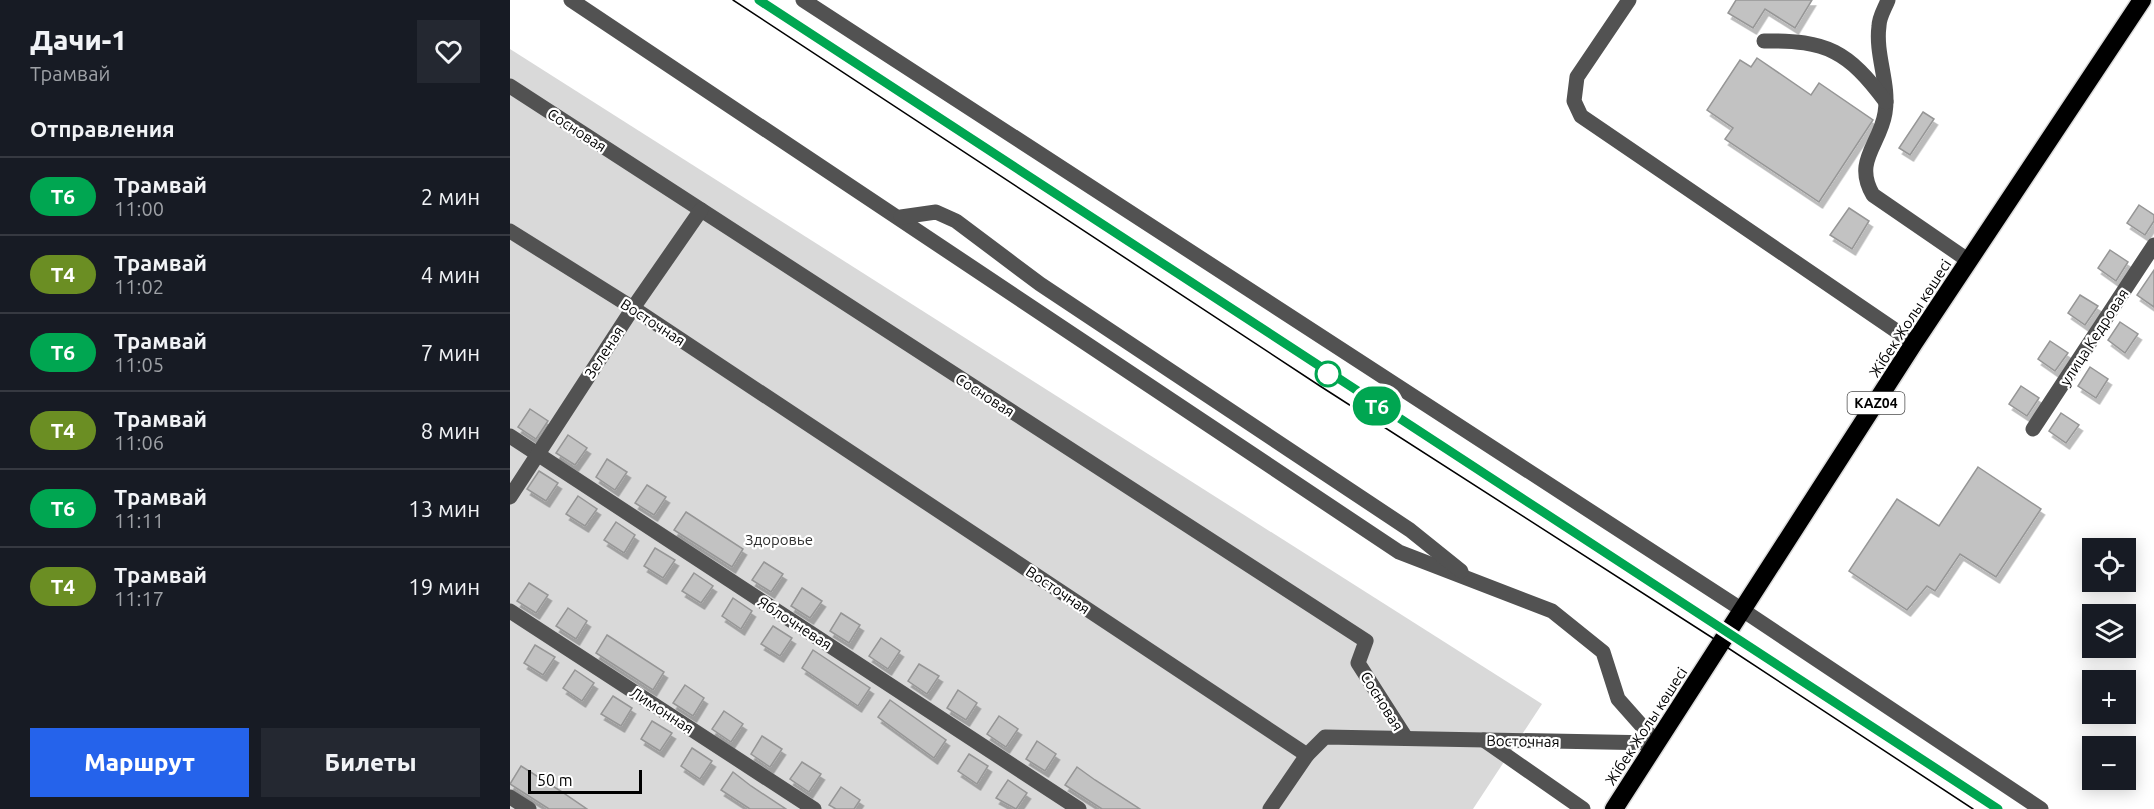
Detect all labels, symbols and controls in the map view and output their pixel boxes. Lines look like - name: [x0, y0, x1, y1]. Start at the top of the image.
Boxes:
- button: heart: [417, 20, 480, 83]
- text: Дачи-1: [30, 24, 127, 55]
- text: Трамвай: [30, 62, 110, 85]
- street label: Сосновая: [544, 105, 610, 155]
- text: Отправления: [30, 116, 175, 141]
- text: Трамвай: [114, 172, 207, 197]
- text: T6: [51, 184, 75, 208]
- text: 2 мин: [421, 184, 480, 209]
- text: 11:00: [114, 197, 164, 220]
- text: Трамвай: [114, 250, 207, 275]
- street label: Жібек Жолы көшесі: [1866, 256, 1954, 380]
- text: T4: [51, 262, 75, 286]
- text: 4 мин: [421, 262, 480, 287]
- text: 11:02: [114, 275, 164, 298]
- street label: улица Кедровая: [2056, 285, 2132, 389]
- street label: Восточная: [618, 295, 688, 349]
- street label: Зеленая: [581, 323, 627, 381]
- text: Трамвай: [114, 328, 207, 353]
- text: T6: [51, 340, 75, 364]
- text: 7 мин: [421, 340, 480, 365]
- text: 11:05: [114, 353, 164, 376]
- unlabelled marker: [1315, 361, 1341, 387]
- street label: Сосновая: [952, 370, 1018, 420]
- line badge: T6: [1350, 386, 1404, 426]
- road number: KАZ04: [1848, 392, 1904, 414]
- text: T6: [1365, 394, 1389, 418]
- text: Трамвай: [114, 406, 207, 431]
- text: T4: [51, 418, 75, 442]
- text: 8 мин: [421, 418, 480, 443]
- text: 11:06: [114, 431, 164, 454]
- text: Трамвай: [114, 484, 207, 509]
- text: T6: [51, 496, 75, 520]
- text: 13 мин: [408, 496, 480, 521]
- text: 11:11: [114, 509, 164, 532]
- park label: Здоровье: [745, 531, 813, 548]
- map controls: [2082, 538, 2136, 790]
- button: locate: [2082, 538, 2136, 592]
- text: Трамвай: [114, 562, 207, 587]
- street label: Восточная: [1023, 562, 1093, 618]
- text: T4: [51, 574, 75, 598]
- text: 19 мин: [408, 574, 480, 599]
- text: 11:17: [114, 587, 164, 610]
- street label: Яблочневая: [755, 593, 835, 653]
- button: layers: [2082, 604, 2136, 658]
- street label: Жібек Жолы көшесі: [1602, 664, 1690, 788]
- street label: Сосновая: [1357, 668, 1407, 734]
- button: +: [2082, 670, 2136, 724]
- street label: Лимонная: [627, 683, 697, 737]
- button: Маршрут: [30, 728, 249, 797]
- button: Билеты: [261, 728, 480, 797]
- street label: Восточная: [1486, 732, 1560, 750]
- button: −: [2082, 736, 2136, 790]
- scale bar: [528, 767, 642, 794]
- text: 50 m: [537, 771, 573, 789]

